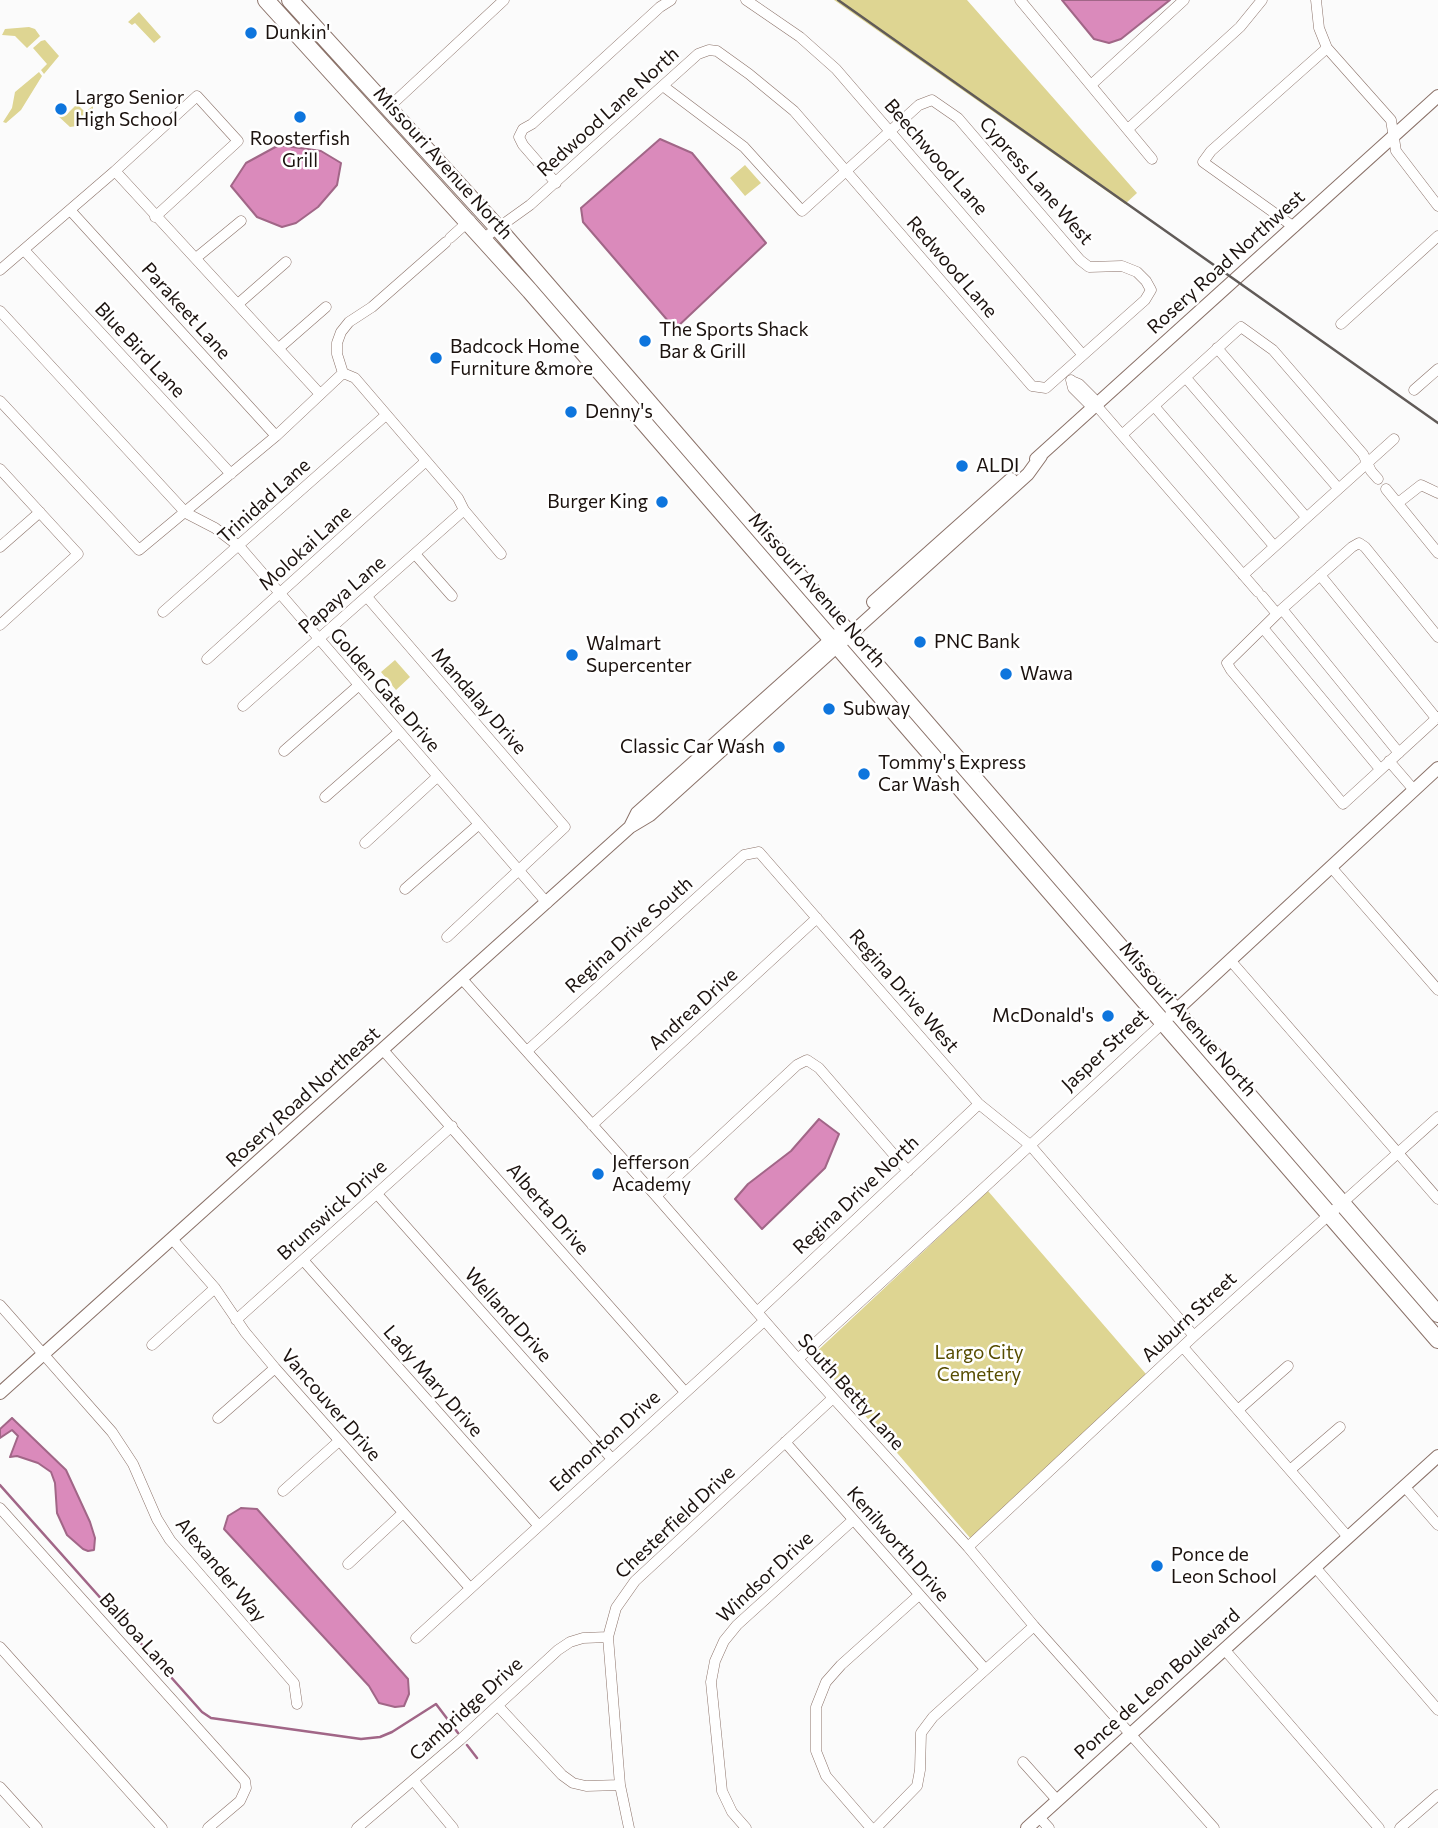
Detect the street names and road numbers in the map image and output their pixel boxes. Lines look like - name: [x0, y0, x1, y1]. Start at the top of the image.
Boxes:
- street label: Redwood Lane North: [533, 42, 683, 182]
- street label: Missouri Avenue North: [369, 82, 517, 244]
- street label: Beechwood Lane: [879, 94, 993, 220]
- street label: Cypress Lane West: [974, 112, 1098, 250]
- street label: Rosery Road Northwest: [1143, 185, 1309, 339]
- street label: Redwood Lane: [902, 212, 1002, 322]
- street label: Parakeet Lane: [137, 258, 235, 364]
- street label: Blue Bird Lane: [90, 298, 190, 402]
- street label: Trinidad Lane: [213, 454, 315, 548]
- street label: Molokai Lane: [254, 501, 356, 595]
- street label: Missouri Avenue North: [744, 508, 890, 672]
- street label: Papaya Lane: [294, 551, 390, 639]
- street label: Golden Gate Drive: [325, 623, 445, 757]
- street label: Mandalay Drive: [427, 643, 531, 759]
- street label: Regina Drive South: [561, 872, 697, 998]
- street label: Regina Drive West: [844, 925, 964, 1057]
- street label: Missouri Avenue North: [1115, 937, 1261, 1101]
- street label: Andrea Drive: [644, 963, 742, 1055]
- street label: Jasper Street: [1057, 1004, 1153, 1096]
- street label: Rosery Road Northeast: [221, 1022, 385, 1172]
- street label: Regina Drive North: [789, 1131, 923, 1259]
- street label: Brunswick Drive: [273, 1155, 391, 1265]
- street label: Alberta Drive: [502, 1158, 594, 1260]
- street label: Welland Drive: [460, 1263, 556, 1367]
- street label: Auburn Street: [1137, 1267, 1241, 1367]
- street label: Lady Mary Drive: [378, 1321, 488, 1441]
- street label: South Betty Lane: [793, 1329, 909, 1455]
- street label: Vancouver Drive: [276, 1344, 386, 1466]
- street label: Edmonton Drive: [545, 1386, 665, 1496]
- street label: Chesterfield Drive: [610, 1461, 740, 1583]
- street label: Kenilworth Drive: [842, 1482, 954, 1606]
- street label: Alexander Way: [171, 1513, 271, 1627]
- street label: Windsor Drive: [712, 1527, 818, 1627]
- street label: Balboa Lane: [94, 1588, 182, 1682]
- street label: Ponce de Leon Boulevard: [1070, 1604, 1244, 1764]
- street label: Cambridge Drive: [405, 1652, 527, 1766]

